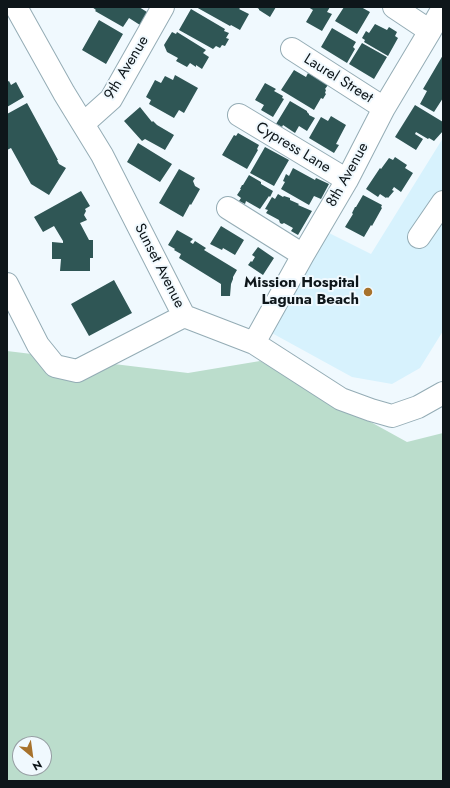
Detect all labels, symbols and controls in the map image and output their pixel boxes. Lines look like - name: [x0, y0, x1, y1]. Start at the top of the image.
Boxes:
- street label: 9th Avenue: [101, 33, 153, 103]
- street label: Laurel Street: [300, 51, 376, 107]
- street label: Cypress Lane: [252, 119, 334, 177]
- street label: 8th Avenue: [323, 140, 373, 210]
- street label: Sunset Avenue: [130, 221, 188, 311]
- place label: Mission Hospital Laguna Beach: [244, 274, 359, 309]
- marker: Mission Hospital Laguna Beach: [362, 286, 374, 298]
- north arrow: [12, 736, 52, 776]
- text: N: [30, 757, 45, 775]

